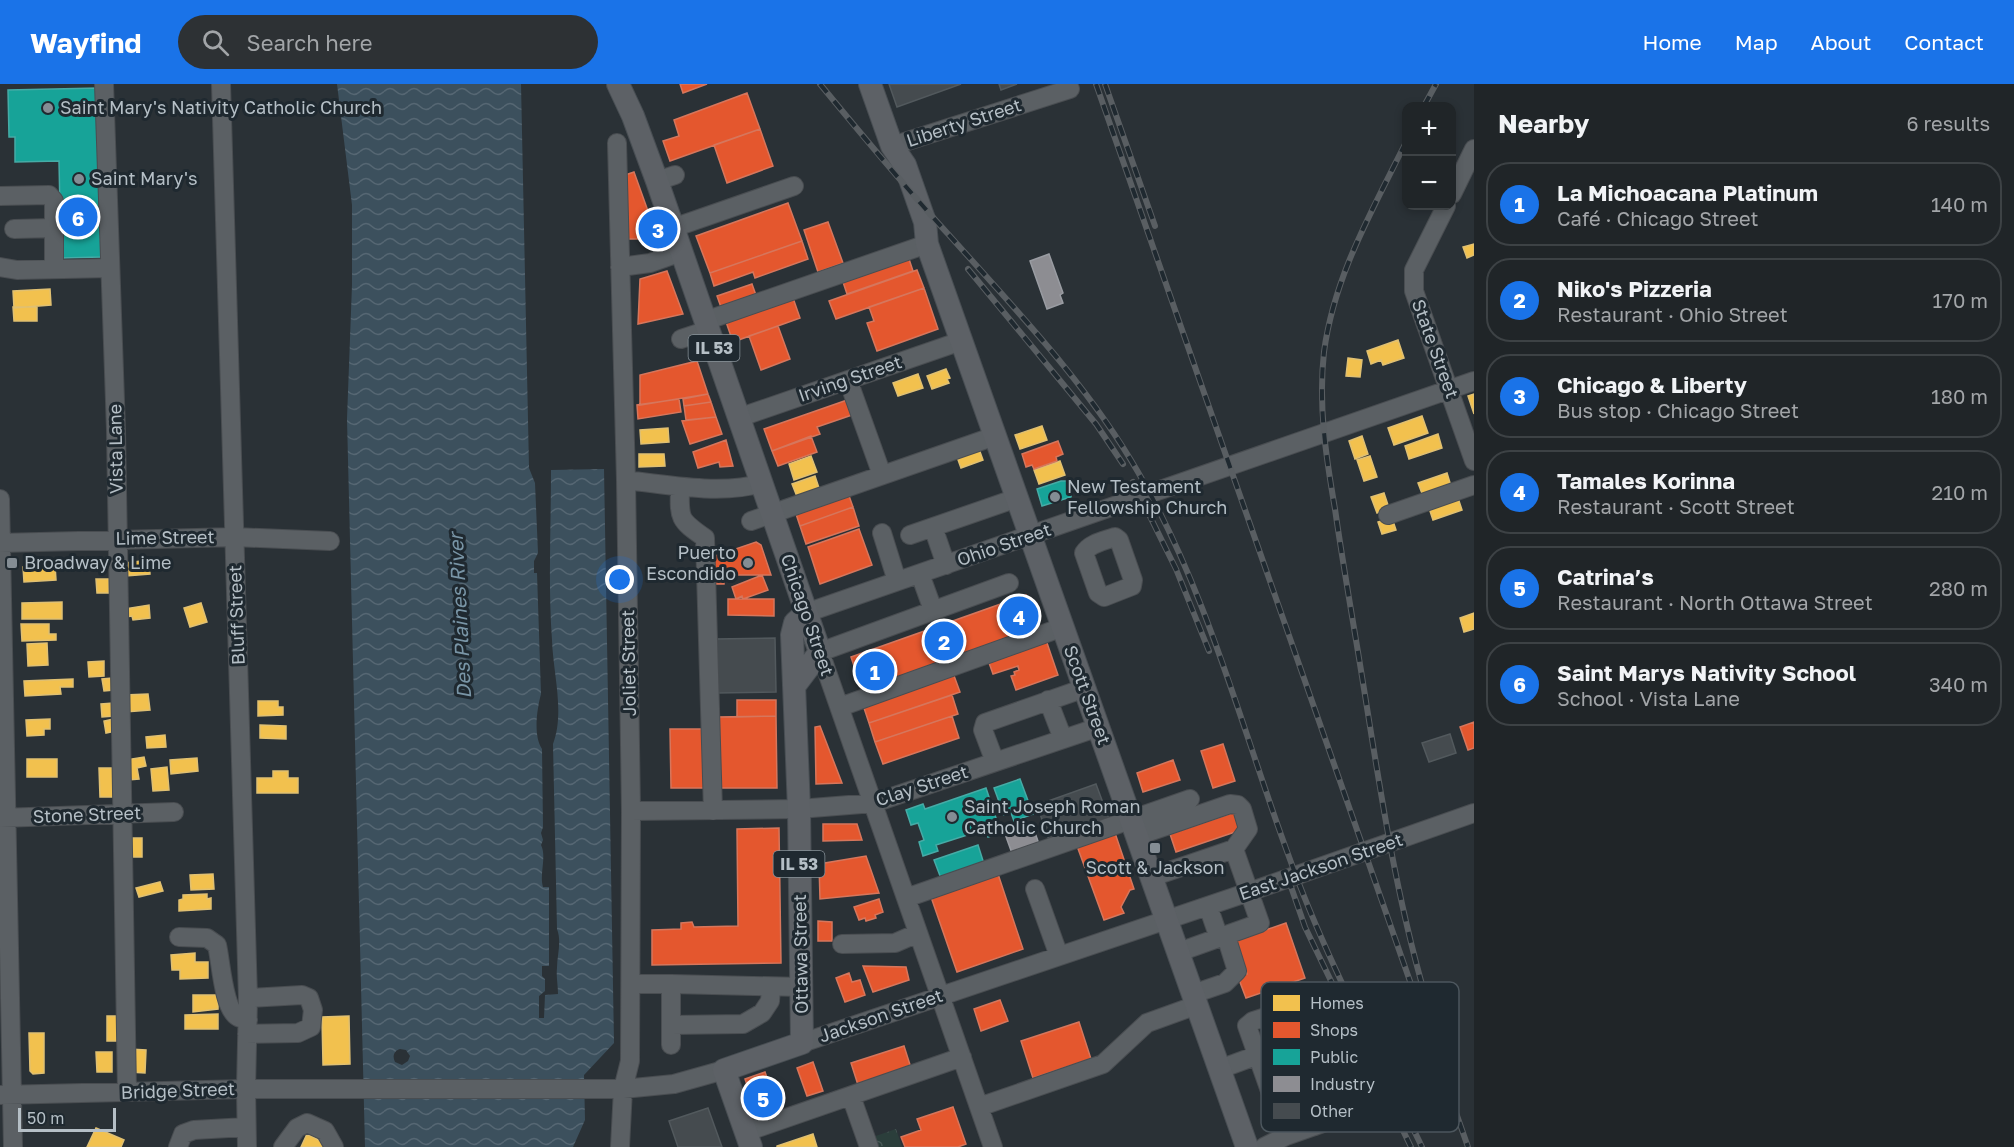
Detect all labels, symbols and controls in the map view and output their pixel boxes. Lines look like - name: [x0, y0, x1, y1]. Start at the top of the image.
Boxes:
- search box: [178, 15, 598, 69]
- text: Wayfind: [30, 26, 142, 59]
- icon: search: [199, 26, 232, 59]
- text: Search here: [247, 29, 373, 56]
- text: Home: [1642, 29, 1702, 55]
- text: Map: [1735, 29, 1778, 55]
- text: About: [1811, 29, 1871, 55]
- text: Contact: [1904, 29, 1984, 55]
- street label: Liberty Street: [904, 93, 1024, 151]
- place label: Saint Mary's Nativity Catholic Church: [60, 96, 382, 118]
- marker: Saint Mary's Nativity Catholic Church: [41, 101, 55, 115]
- map controls: [1402, 102, 1456, 210]
- button: +: [1402, 102, 1456, 156]
- text: Nearby: [1498, 108, 1589, 139]
- text: 6 results: [1906, 111, 1990, 135]
- button: −: [1402, 156, 1456, 210]
- place label: Saint Mary's: [91, 167, 198, 189]
- marker: Saint Mary's: [72, 172, 86, 186]
- text: La Michoacana Platinum: [1557, 179, 1818, 206]
- text: 1: [1514, 192, 1525, 216]
- text: 140 m: [1931, 192, 1988, 216]
- pin: 6: [58, 194, 98, 240]
- pin: 3: [638, 206, 678, 252]
- text: Café · Chicago Street: [1557, 206, 1759, 230]
- text: Niko's Pizzeria: [1557, 275, 1712, 302]
- text: 2: [1513, 288, 1526, 312]
- text: 170 m: [1933, 288, 1988, 312]
- street label: State Street: [1408, 296, 1464, 401]
- text: Restaurant · Ohio Street: [1557, 302, 1788, 326]
- road number: IL 53: [688, 335, 740, 361]
- street label: Irving Street: [795, 350, 904, 406]
- text: Chicago & Liberty: [1557, 371, 1747, 398]
- text: 3: [1513, 384, 1526, 408]
- text: 180 m: [1931, 384, 1988, 408]
- text: Bus stop · Chicago Street: [1557, 398, 1799, 422]
- street label: Vista Lane: [103, 404, 127, 494]
- text: Tamales Korinna: [1557, 467, 1735, 494]
- place label: New Testament Fellowship Church: [1067, 475, 1227, 518]
- text: 4: [1513, 480, 1526, 504]
- text: 210 m: [1932, 480, 1988, 504]
- marker: New Testament Fellowship Church: [1048, 490, 1062, 504]
- text: Restaurant · Scott Street: [1557, 494, 1795, 518]
- street label: Ohio Street: [954, 518, 1053, 570]
- street label: Lime Street: [115, 525, 215, 549]
- water label: Des Plaines River: [443, 529, 475, 700]
- place label: Puerto Escondido: [646, 541, 736, 584]
- place label: Broadway & Lime: [24, 551, 172, 573]
- street label: Chicago Street: [777, 551, 839, 679]
- marker: Broadway & Lime: [5, 556, 19, 570]
- marker: Puerto Escondido: [741, 556, 755, 570]
- text: Catrina’s: [1557, 563, 1654, 590]
- street label: Bluff Street: [223, 565, 249, 665]
- your location: [605, 565, 634, 594]
- text: 5: [1513, 576, 1526, 600]
- text: 280 m: [1929, 576, 1988, 600]
- text: Restaurant · North Ottawa Street: [1557, 590, 1873, 614]
- pin: 4: [1000, 594, 1038, 638]
- street label: Joliet Street: [616, 609, 640, 717]
- pin: 2: [924, 618, 964, 664]
- street label: Scott Street: [1060, 642, 1116, 747]
- pin: 1: [856, 648, 894, 694]
- text: Saint Marys Nativity School: [1557, 659, 1856, 686]
- text: 6: [1513, 672, 1526, 696]
- text: 340 m: [1929, 672, 1988, 696]
- text: School · Vista Lane: [1557, 686, 1740, 710]
- street label: Clay Street: [873, 760, 971, 810]
- place label: Saint Joseph Roman Catholic Church: [964, 795, 1141, 838]
- street label: Stone Street: [32, 801, 142, 827]
- marker: Saint Joseph Roman Catholic Church: [945, 810, 959, 824]
- street label: East Jackson Street: [1236, 828, 1405, 904]
- marker: Scott & Jackson: [1148, 841, 1162, 855]
- road number: IL 53: [774, 851, 824, 877]
- place label: Scott & Jackson: [1086, 856, 1224, 878]
- street label: Ottawa Street: [788, 894, 812, 1014]
- legend: [1261, 982, 1459, 1132]
- street label: Jackson Street: [816, 984, 945, 1047]
- text: Homes: [1310, 993, 1364, 1013]
- text: Shops: [1310, 1020, 1358, 1040]
- text: Public: [1310, 1047, 1358, 1067]
- text: Industry: [1310, 1074, 1375, 1094]
- pin: 5: [744, 1076, 783, 1120]
- street label: Bridge Street: [120, 1077, 235, 1103]
- text: Other: [1310, 1101, 1354, 1121]
- scale bar: [18, 1105, 116, 1132]
- text: 50 m: [27, 1108, 64, 1128]

